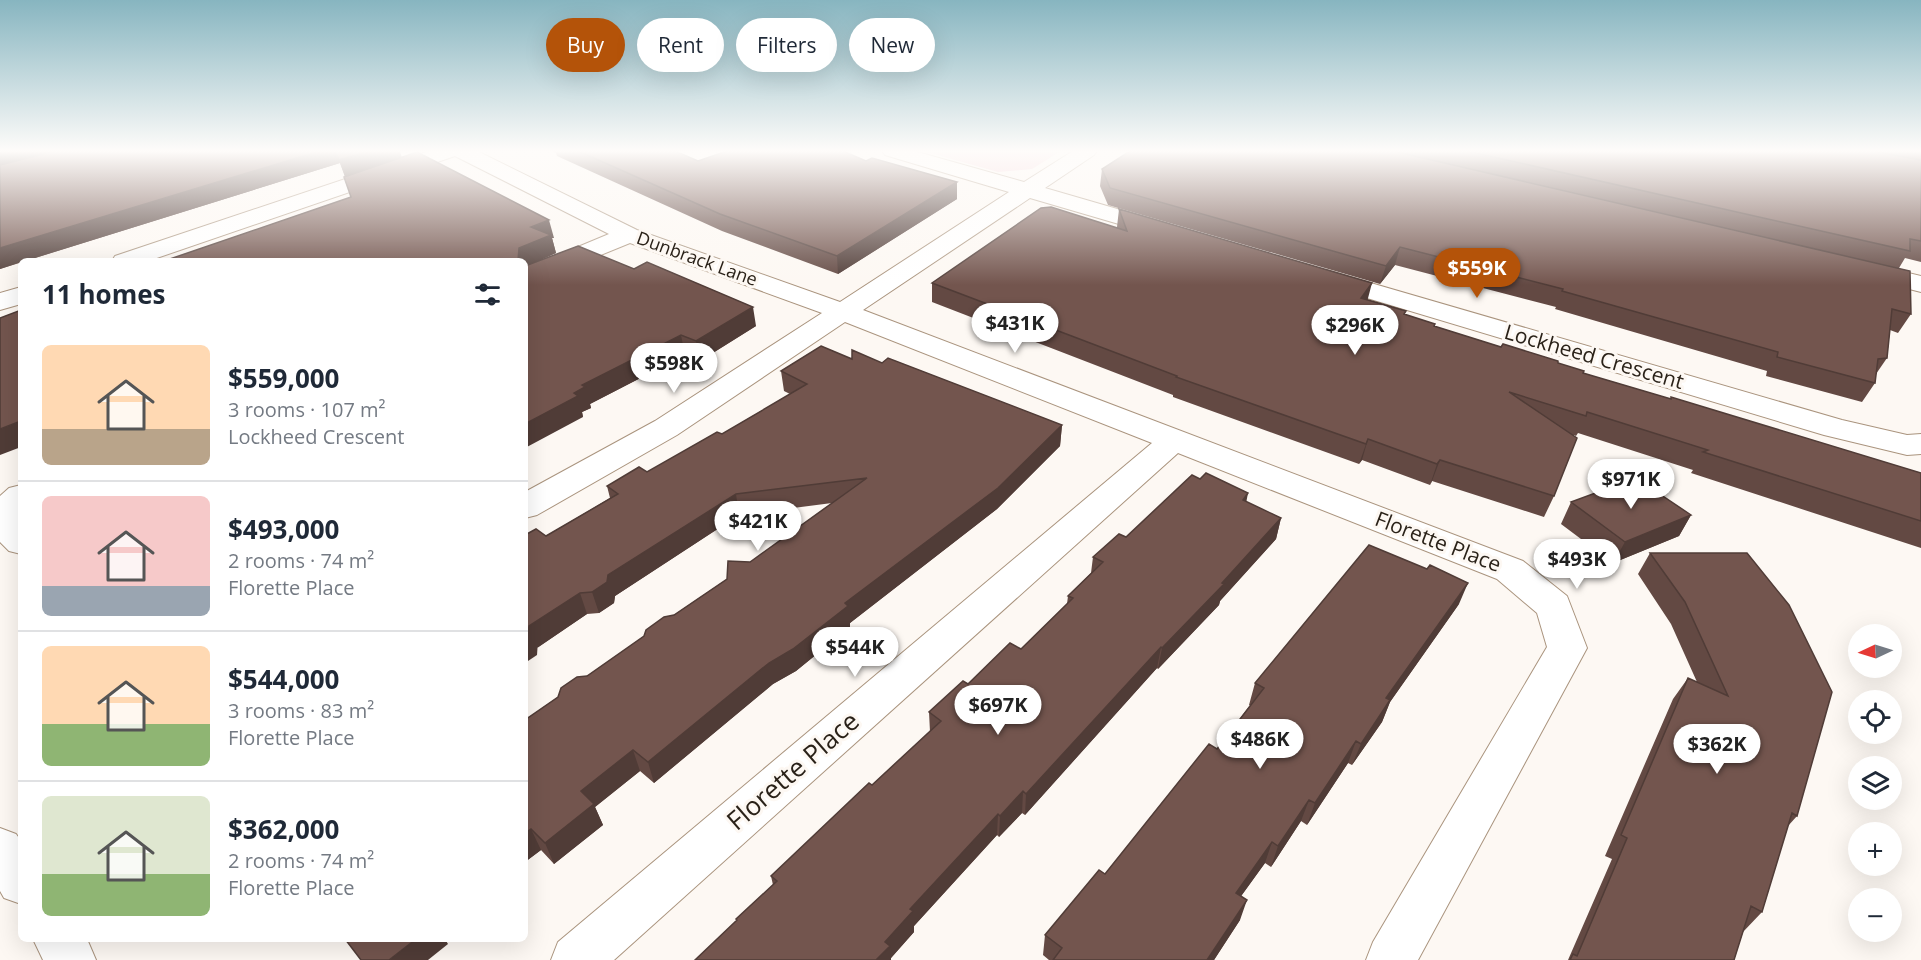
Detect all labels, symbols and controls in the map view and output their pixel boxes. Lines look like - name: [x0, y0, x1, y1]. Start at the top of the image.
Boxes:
- chip: Buy: [546, 18, 625, 72]
- chip: Rent: [637, 18, 724, 72]
- chip: Filters: [736, 18, 837, 72]
- chip: New: [849, 18, 935, 72]
- street label: Dunbrack Lane: [634, 225, 761, 291]
- pin: $559K: [1435, 248, 1519, 299]
- text: $559K: [1447, 254, 1507, 281]
- text: 11 homes: [42, 276, 166, 312]
- icon: filters: [471, 278, 504, 311]
- pin: $431K: [973, 303, 1057, 354]
- pin: $296K: [1313, 305, 1397, 356]
- text: $431K: [985, 309, 1045, 336]
- text: $296K: [1325, 311, 1385, 338]
- street label: Lockheed Crescent: [1501, 317, 1687, 395]
- pin: $598K: [632, 343, 716, 394]
- text: $598K: [644, 349, 704, 376]
- text: $559,000: [228, 360, 339, 396]
- icon: home: [90, 369, 162, 441]
- text: 3 rooms · 107 m²: [228, 396, 386, 423]
- text: Lockheed Crescent: [228, 423, 404, 450]
- pin: $971K: [1589, 459, 1673, 510]
- text: $971K: [1601, 465, 1661, 492]
- pin: $421K: [716, 501, 800, 552]
- street label: Florette Place: [1371, 504, 1505, 578]
- text: $421K: [728, 507, 788, 534]
- text: $493,000: [228, 511, 339, 547]
- icon: home: [90, 520, 162, 592]
- pin: $493K: [1535, 539, 1619, 590]
- text: $493K: [1547, 545, 1607, 572]
- text: 2 rooms · 74 m²: [228, 547, 374, 574]
- text: Florette Place: [228, 574, 355, 601]
- north arrow: [1848, 624, 1902, 678]
- map controls: [1848, 624, 1902, 942]
- pin: $544K: [813, 627, 897, 678]
- text: $544K: [825, 633, 885, 660]
- text: $544,000: [228, 661, 339, 697]
- icon: home: [90, 670, 162, 742]
- pin: $697K: [956, 685, 1040, 736]
- button: locate: [1848, 690, 1902, 744]
- text: $697K: [968, 691, 1028, 718]
- text: 3 rooms · 83 m²: [228, 697, 374, 724]
- street label: Florette Place: [718, 703, 866, 838]
- pin: $486K: [1218, 719, 1302, 770]
- text: Florette Place: [228, 724, 355, 751]
- pin: $362K: [1675, 724, 1759, 775]
- text: $486K: [1230, 725, 1290, 752]
- text: $362K: [1687, 730, 1747, 757]
- button: layers: [1848, 756, 1902, 810]
- text: $362,000: [228, 811, 339, 847]
- icon: home: [90, 820, 162, 892]
- button: +: [1848, 822, 1902, 876]
- text: 2 rooms · 74 m²: [228, 847, 374, 874]
- text: Florette Place: [228, 874, 355, 901]
- button: −: [1848, 888, 1902, 942]

